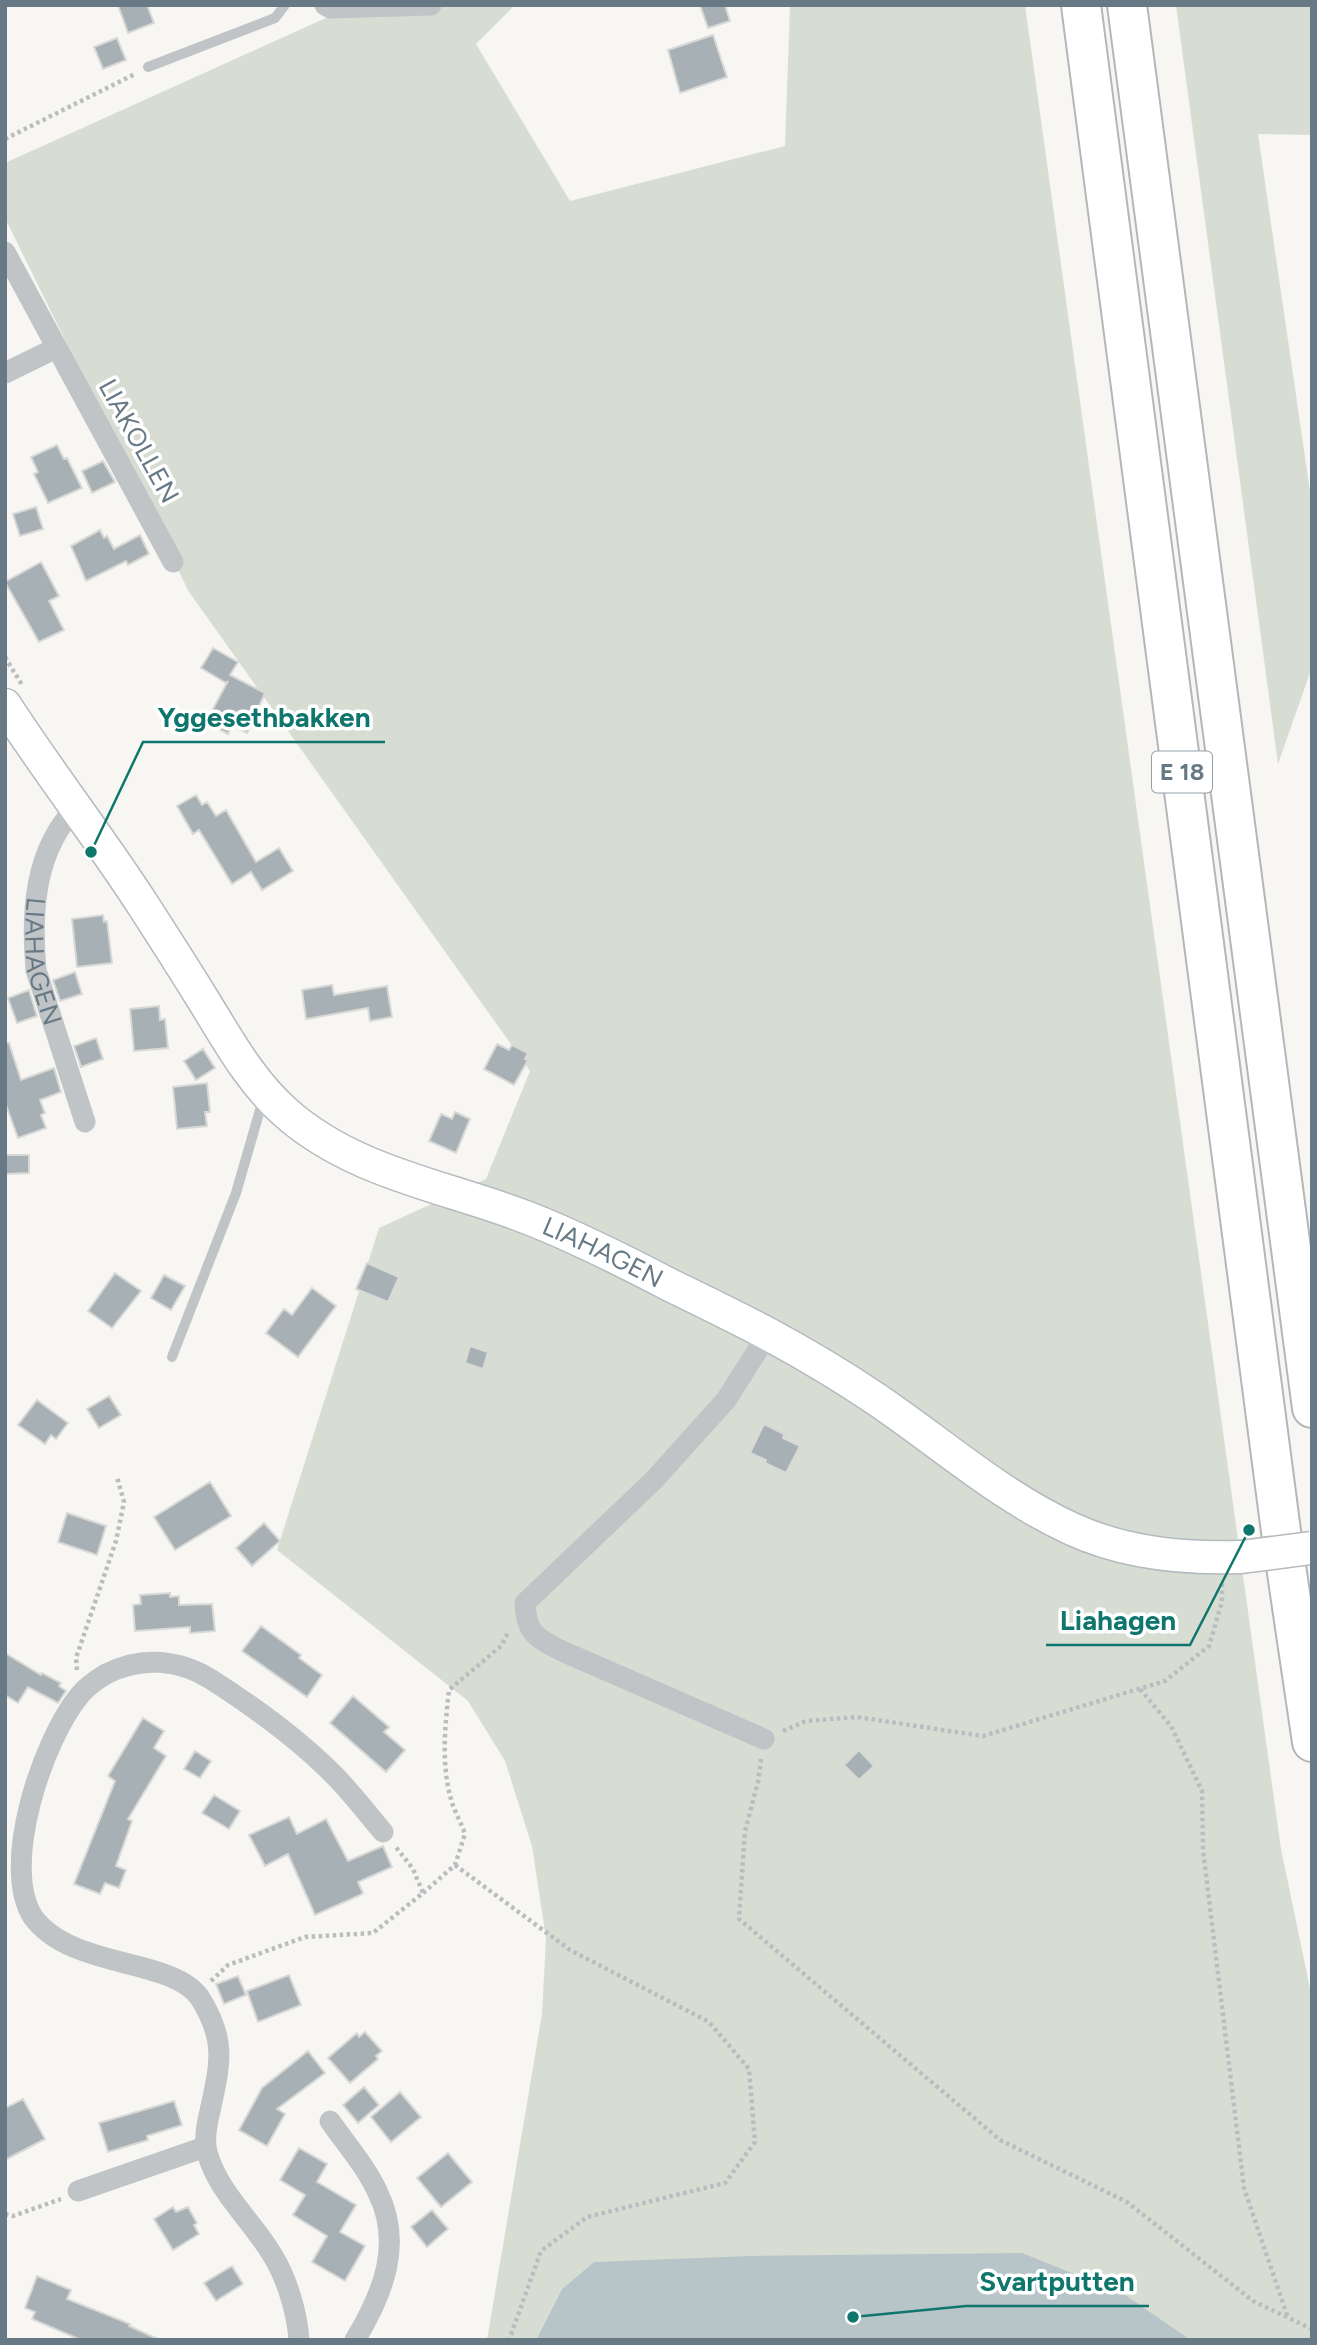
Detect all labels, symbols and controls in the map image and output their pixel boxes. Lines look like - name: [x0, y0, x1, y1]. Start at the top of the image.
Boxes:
- street label: LIAKOLLEN: [92, 373, 186, 509]
- callout: Yggesethbakken: [143, 693, 385, 742]
- text: Yggesethbakken: [157, 700, 371, 734]
- road number: E 18: [1152, 752, 1212, 792]
- street label: LIAHAGEN: [18, 896, 69, 1029]
- street label: LIAHAGEN: [538, 1210, 669, 1295]
- callout: Liahagen: [1046, 1596, 1190, 1645]
- text: Liahagen: [1060, 1603, 1176, 1637]
- callout: Svartputten: [966, 2257, 1149, 2306]
- text: Svartputten: [979, 2264, 1135, 2298]

